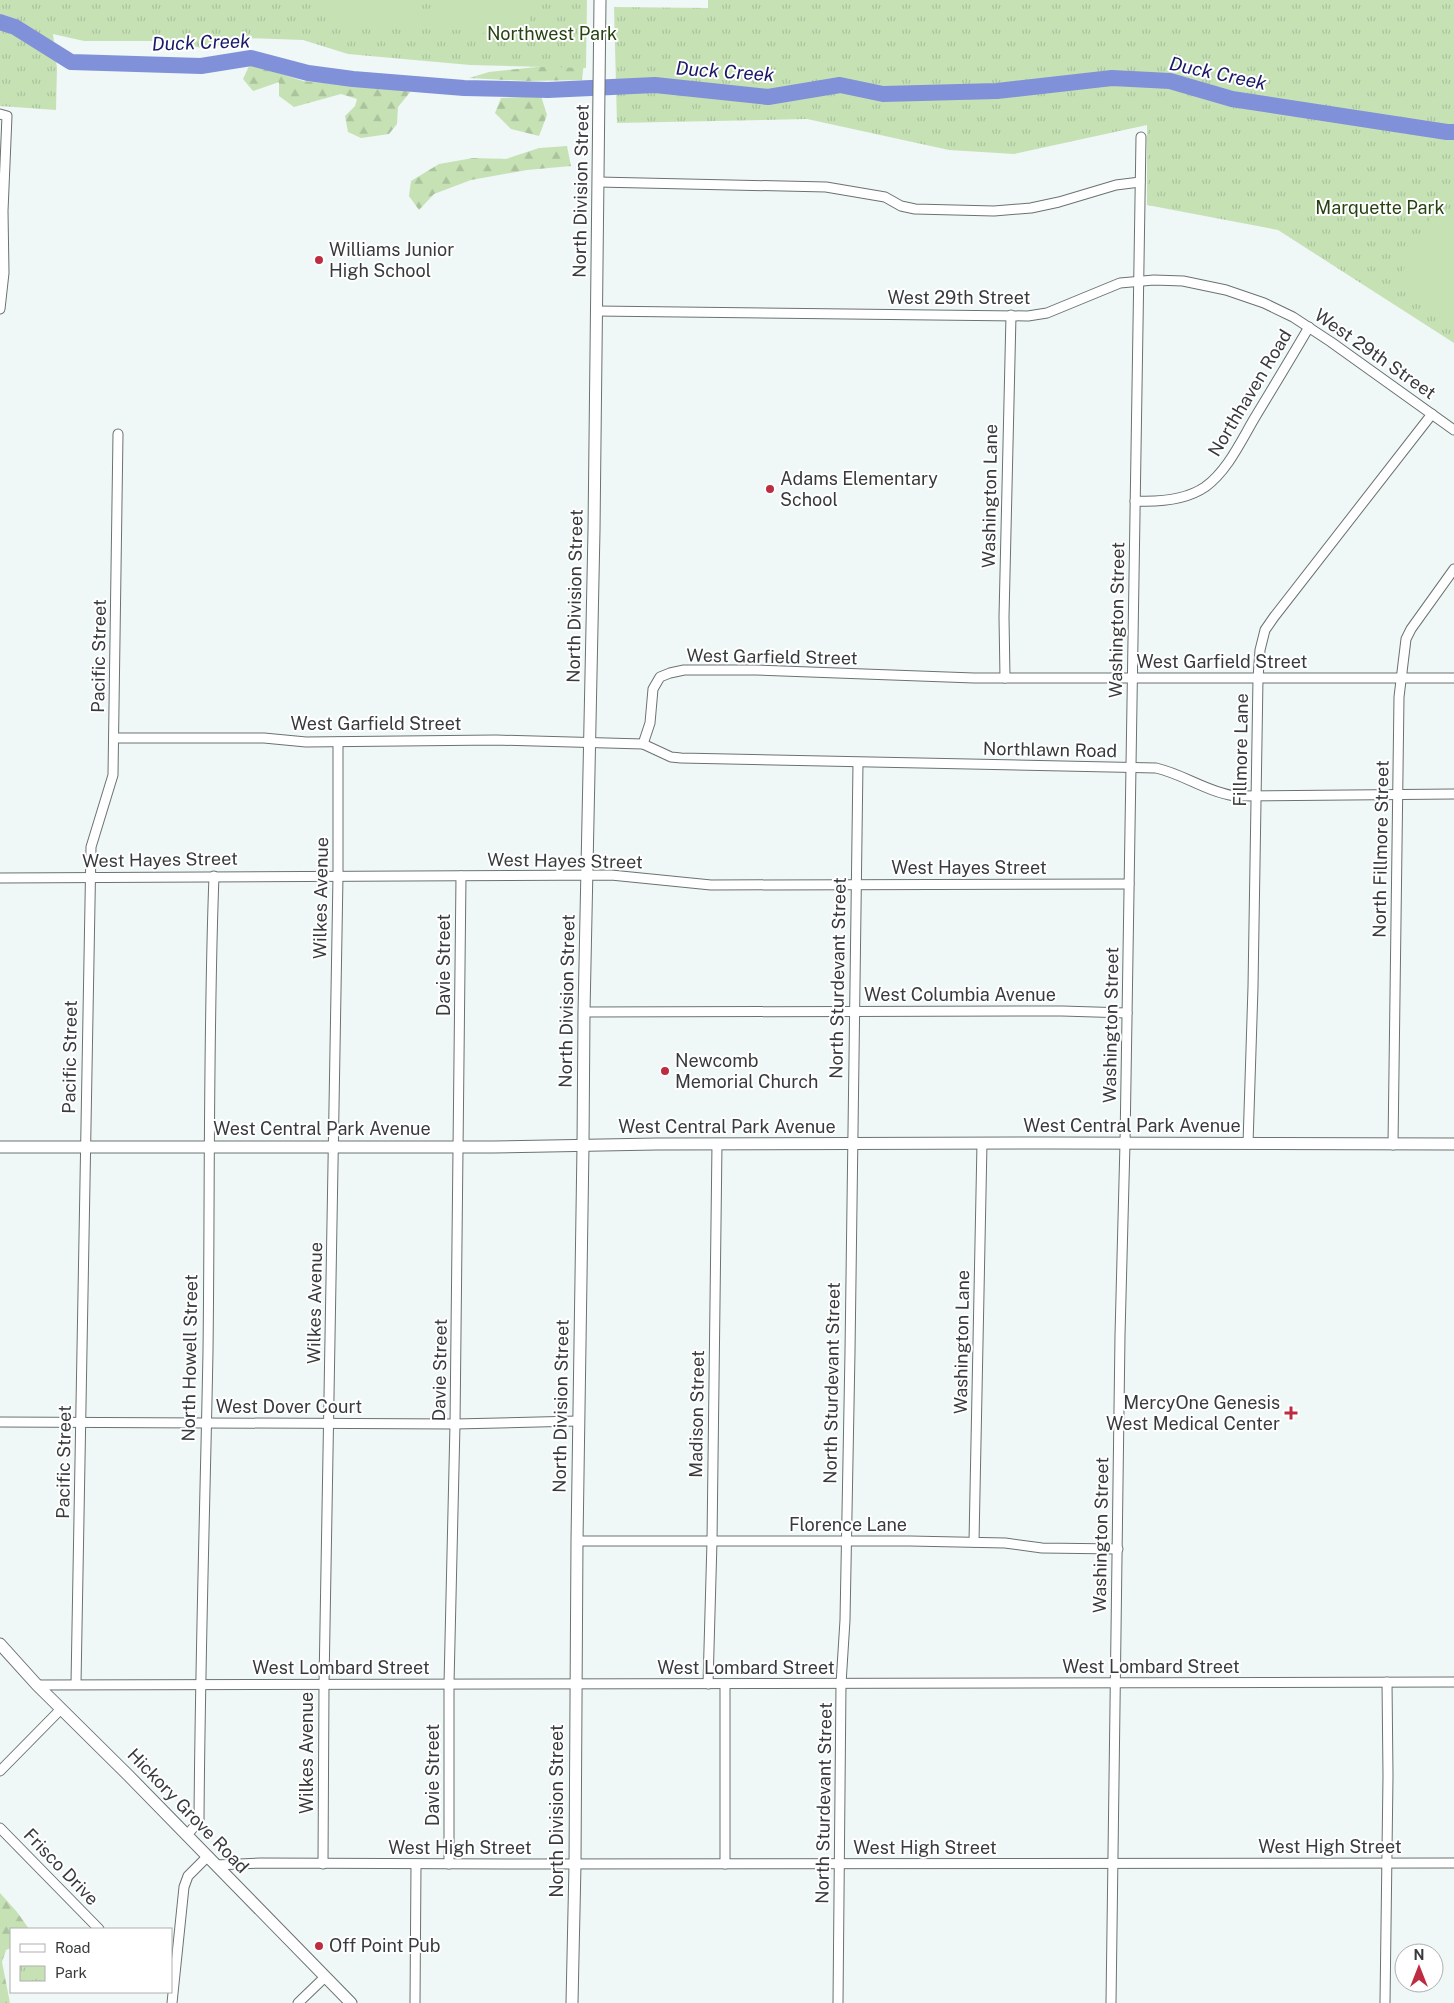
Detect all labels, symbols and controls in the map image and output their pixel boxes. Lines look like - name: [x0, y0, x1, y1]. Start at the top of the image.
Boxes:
- park label: Northwest Park: [487, 23, 617, 44]
- water label: Duck Creek: [151, 29, 251, 55]
- water label: Duck Creek: [1167, 52, 1269, 94]
- water label: Duck Creek: [675, 57, 776, 85]
- street label: North Division Street: [568, 104, 593, 278]
- park label: Marquette Park: [1315, 197, 1445, 218]
- place label: Williams Junior High School: [329, 239, 454, 281]
- marker: Williams Junior High School: [313, 254, 325, 266]
- street label: West 29th Street: [887, 287, 1031, 308]
- street label: West 29th Street: [1311, 304, 1440, 403]
- street label: Northhaven Road: [1203, 326, 1296, 460]
- street label: Washington Lane: [978, 424, 1001, 568]
- place label: Adams Elementary School: [780, 468, 938, 510]
- marker: Adams Elementary School: [764, 483, 776, 495]
- street label: North Division Street: [562, 509, 587, 683]
- street label: Washington Street: [1105, 542, 1128, 698]
- street label: Pacific Street: [87, 599, 110, 713]
- street label: West Garfield Street: [686, 645, 858, 668]
- street label: West Garfield Street: [1136, 651, 1308, 672]
- street label: Fillmore Lane: [1229, 693, 1252, 807]
- street label: West Garfield Street: [290, 713, 462, 734]
- street label: Northlawn Road: [983, 738, 1117, 761]
- street label: North Fillmore Street: [1368, 760, 1393, 938]
- street label: Wilkes Avenue: [309, 837, 332, 959]
- street label: West Hayes Street: [82, 848, 238, 871]
- street label: West Hayes Street: [487, 849, 643, 872]
- street label: West Hayes Street: [891, 857, 1047, 878]
- street label: North Sturdevant Street: [825, 877, 850, 1079]
- street label: Davie Street: [433, 914, 454, 1016]
- street label: North Division Street: [554, 914, 579, 1088]
- street label: Washington Street: [1099, 947, 1122, 1103]
- street label: West Columbia Avenue: [864, 984, 1056, 1005]
- street label: Pacific Street: [58, 1000, 81, 1114]
- place label: Newcomb Memorial Church: [675, 1050, 818, 1092]
- marker: Newcomb Memorial Church: [659, 1065, 671, 1077]
- street label: West Central Park Avenue: [1023, 1115, 1241, 1136]
- street label: West Central Park Avenue: [618, 1116, 836, 1137]
- street label: West Central Park Avenue: [213, 1118, 431, 1139]
- street label: Wilkes Avenue: [303, 1242, 326, 1364]
- street label: Washington Lane: [950, 1270, 973, 1414]
- street label: North Howell Street: [178, 1274, 201, 1442]
- street label: North Sturdevant Street: [819, 1282, 844, 1484]
- street label: Davie Street: [428, 1318, 451, 1422]
- street label: North Division Street: [548, 1319, 573, 1493]
- street label: Madison Street: [685, 1350, 708, 1478]
- place label: MercyOne Genesis West Medical Center: [1106, 1392, 1280, 1434]
- street label: West Dover Court: [216, 1396, 362, 1417]
- street label: Pacific Street: [52, 1405, 75, 1519]
- marker: MercyOne Genesis West Medical Center: [1284, 1406, 1298, 1420]
- street label: Washington Street: [1089, 1457, 1112, 1613]
- street label: Florence Lane: [789, 1514, 907, 1535]
- street label: West Lombard Street: [1062, 1656, 1240, 1677]
- street label: West Lombard Street: [252, 1657, 430, 1678]
- street label: West Lombard Street: [657, 1657, 835, 1678]
- street label: Wilkes Avenue: [296, 1692, 317, 1814]
- street label: North Sturdevant Street: [811, 1702, 836, 1904]
- street label: Davie Street: [422, 1724, 443, 1826]
- street label: North Division Street: [546, 1724, 567, 1898]
- street label: Hickory Grove Road: [123, 1744, 253, 1877]
- street label: Frisco Drive: [20, 1824, 103, 1909]
- street label: West High Street: [1258, 1836, 1402, 1857]
- street label: West High Street: [388, 1837, 532, 1858]
- street label: West High Street: [853, 1837, 997, 1858]
- legend: [10, 1928, 172, 1993]
- place label: Off Point Pub: [329, 1935, 441, 1956]
- text: Road: [55, 1939, 91, 1956]
- marker: Off Point Pub: [313, 1940, 325, 1952]
- north arrow: [1394, 1943, 1444, 1993]
- text: N: [1414, 1947, 1424, 1963]
- text: Park: [55, 1964, 87, 1981]

